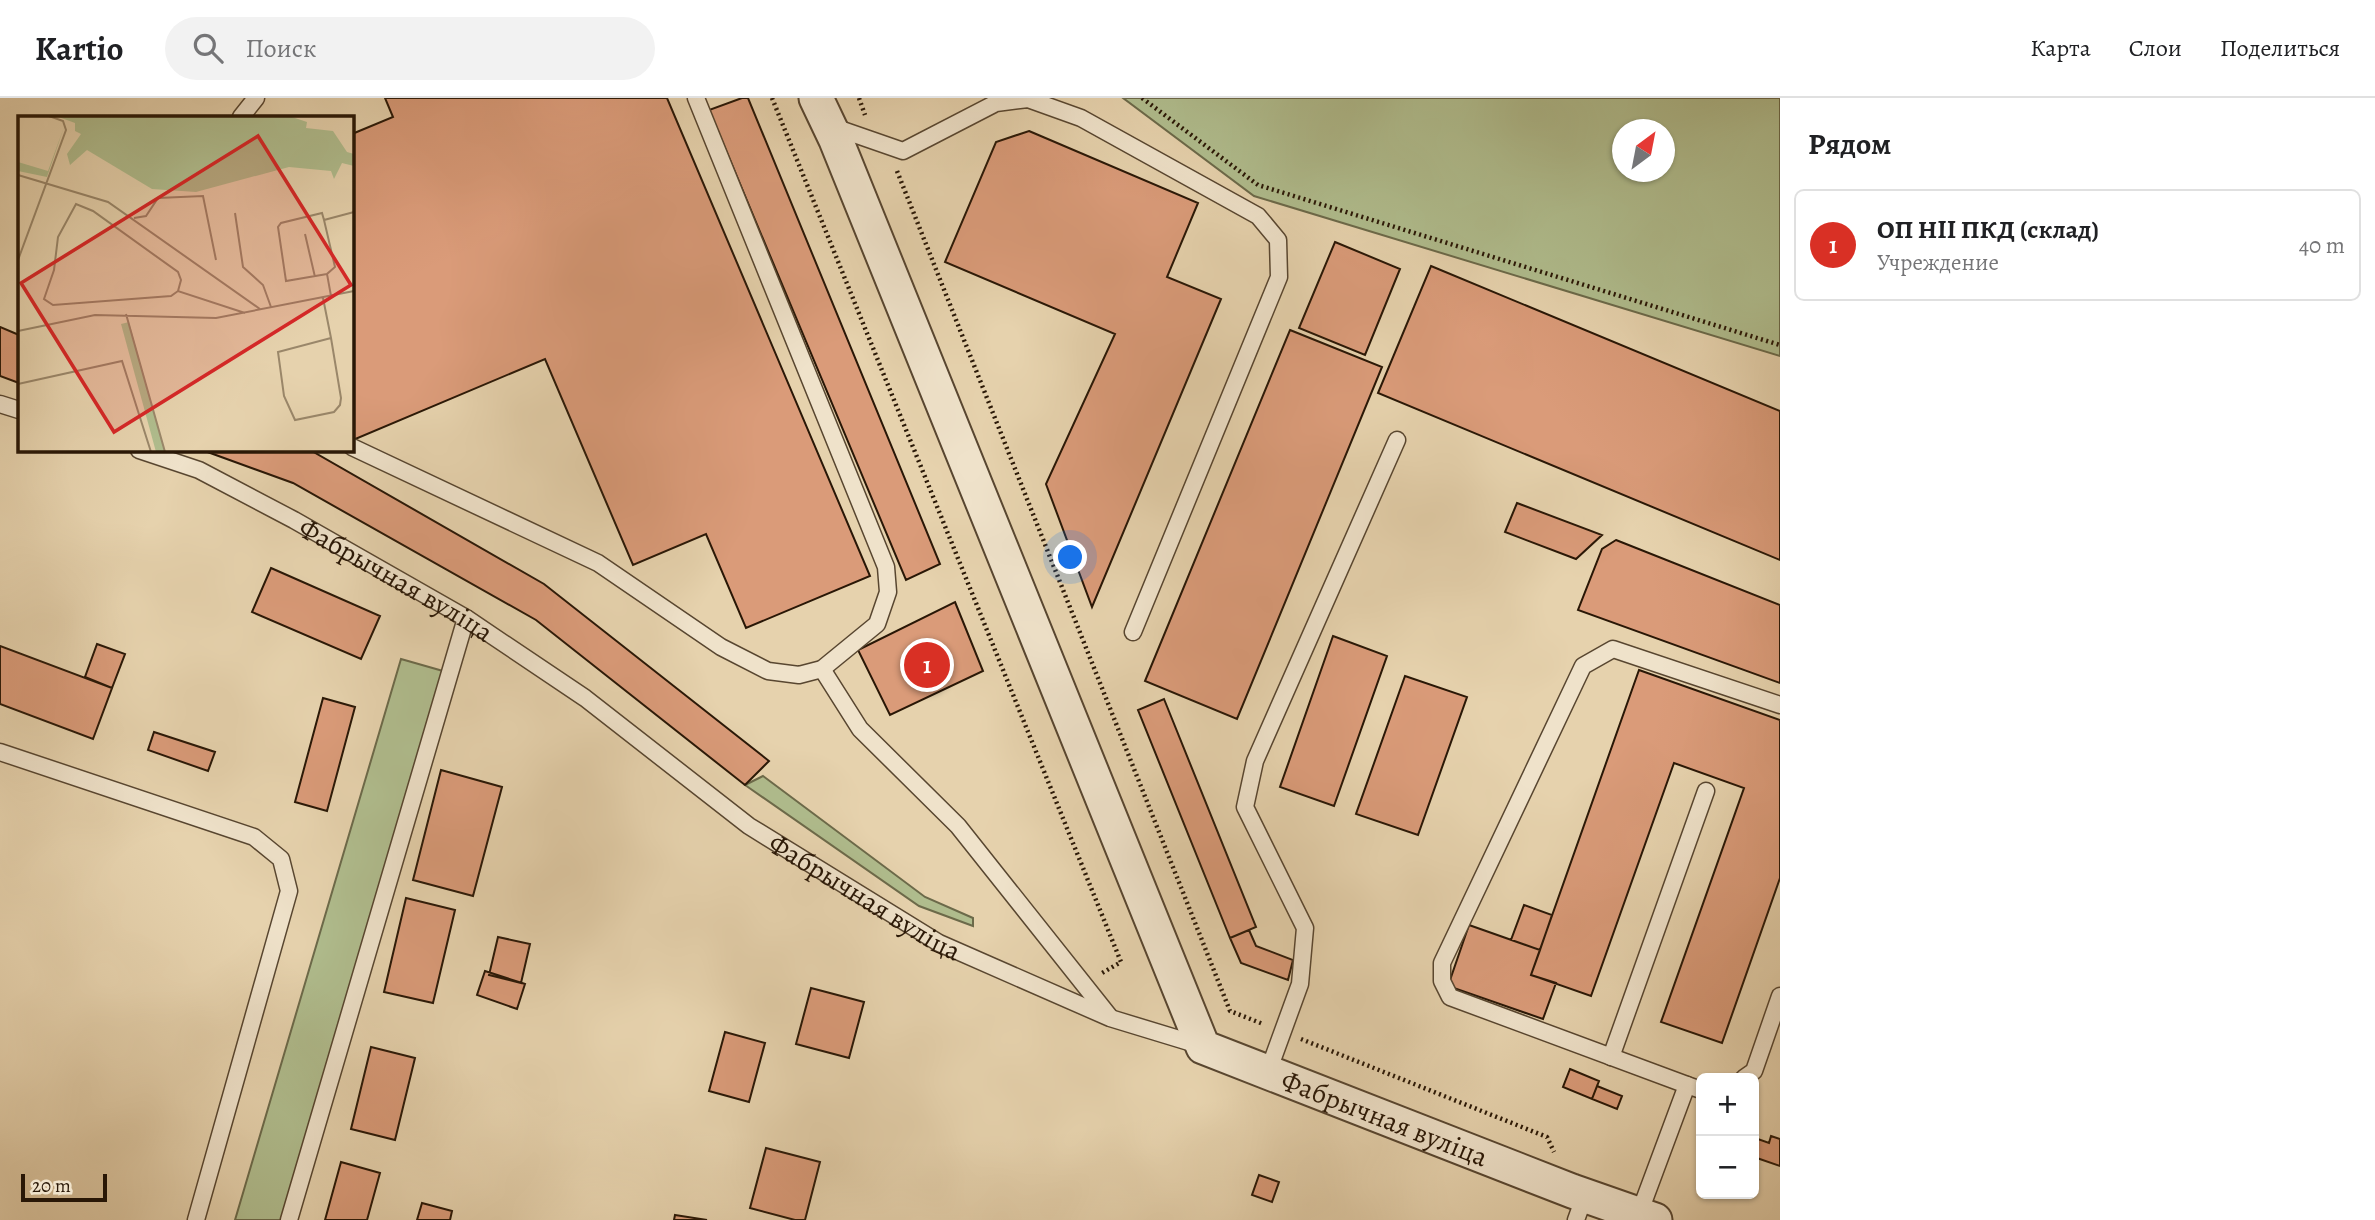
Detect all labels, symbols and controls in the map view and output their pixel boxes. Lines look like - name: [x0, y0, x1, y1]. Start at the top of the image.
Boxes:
- search box: [165, 17, 655, 80]
- text: Kartio: [35, 26, 123, 71]
- icon: search: [189, 29, 227, 67]
- text: Поиск: [245, 31, 317, 66]
- text: Карта: [2030, 32, 2091, 64]
- text: Слои: [2129, 32, 2182, 64]
- text: Поделиться: [2220, 32, 2340, 64]
- inset map: [18, 116, 354, 452]
- north arrow: [1612, 119, 1675, 182]
- text: Рядом: [1808, 124, 1891, 164]
- text: ОП НII ПКД (склад): [1877, 212, 2099, 247]
- text: 1: [1829, 230, 1837, 261]
- text: 40 m: [2299, 230, 2345, 261]
- text: Учреждение: [1877, 247, 1999, 278]
- street label: Фабрычная вуліца: [292, 509, 501, 651]
- your location: [1053, 540, 1087, 574]
- pin: 1: [904, 639, 950, 691]
- street label: Фабрычная вуліца: [761, 825, 967, 970]
- street label: Фабрычная вуліца: [1276, 1061, 1493, 1176]
- map controls: [1696, 1073, 1759, 1199]
- button: +: [1696, 1073, 1759, 1136]
- button: −: [1696, 1136, 1759, 1199]
- scale bar: [21, 1171, 107, 1203]
- text: 20 m: [32, 1173, 71, 1199]

